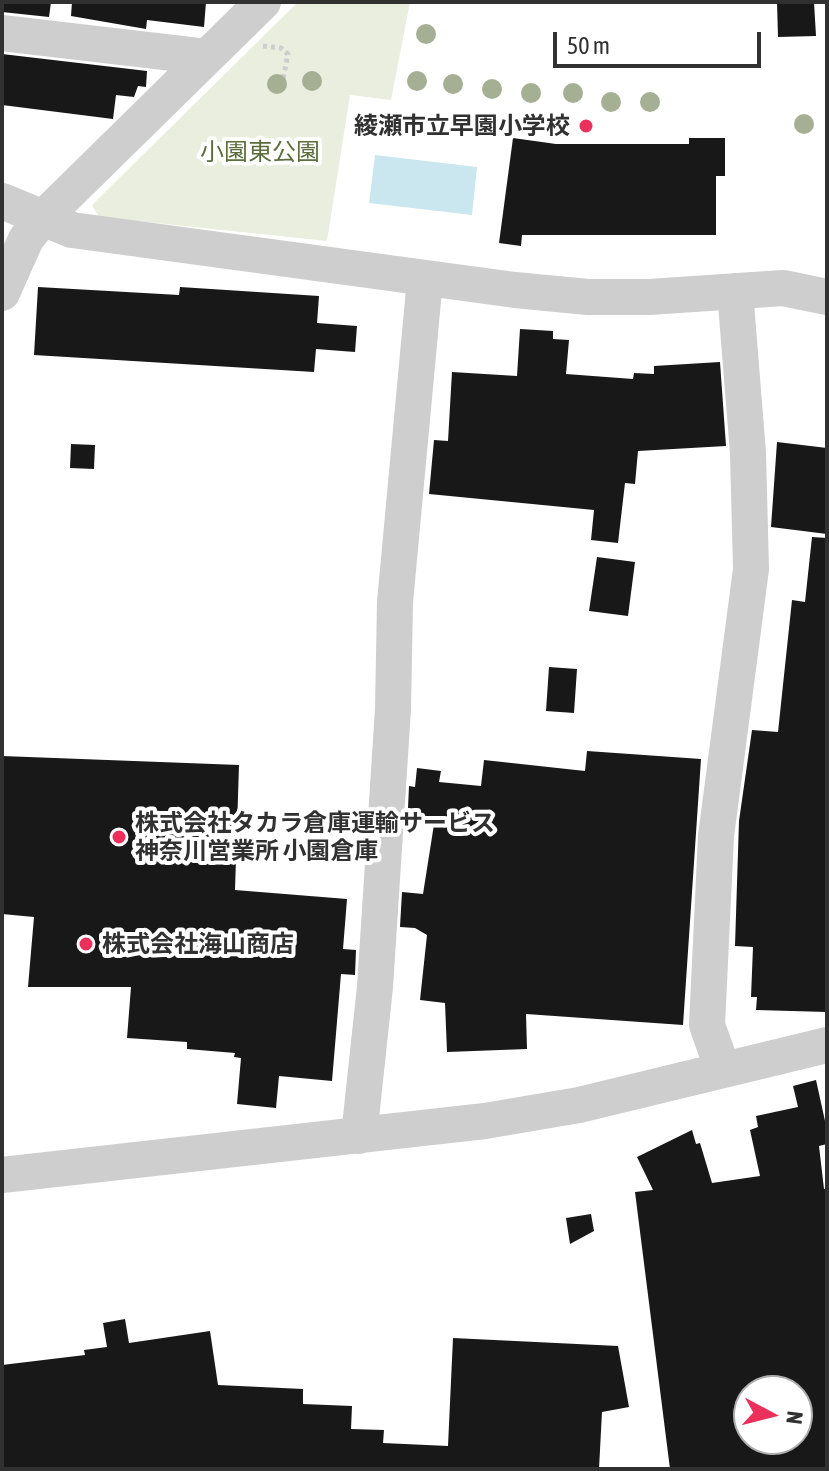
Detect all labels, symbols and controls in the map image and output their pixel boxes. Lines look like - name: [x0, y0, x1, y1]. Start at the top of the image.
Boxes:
- scale bar: [557, 16, 765, 66]
- text: 50 m: [567, 32, 610, 59]
- place label: 綾瀬市立早園小学校: [354, 112, 570, 140]
- marker: 綾瀬市立早園小学校: [577, 117, 595, 135]
- park label: 小園東公園: [200, 138, 320, 166]
- place label: 株式会社タカラ倉庫運輸サービス 神奈川営業所 小園倉庫: [135, 809, 495, 865]
- marker: 株式会社タカラ倉庫運輸サービス 神奈川営業所 小園倉庫: [110, 828, 128, 846]
- place label: 株式会社海山商店: [102, 930, 294, 958]
- marker: 株式会社海山商店: [77, 935, 95, 953]
- north arrow: [733, 1375, 813, 1455]
- text: N: [781, 1410, 809, 1426]

